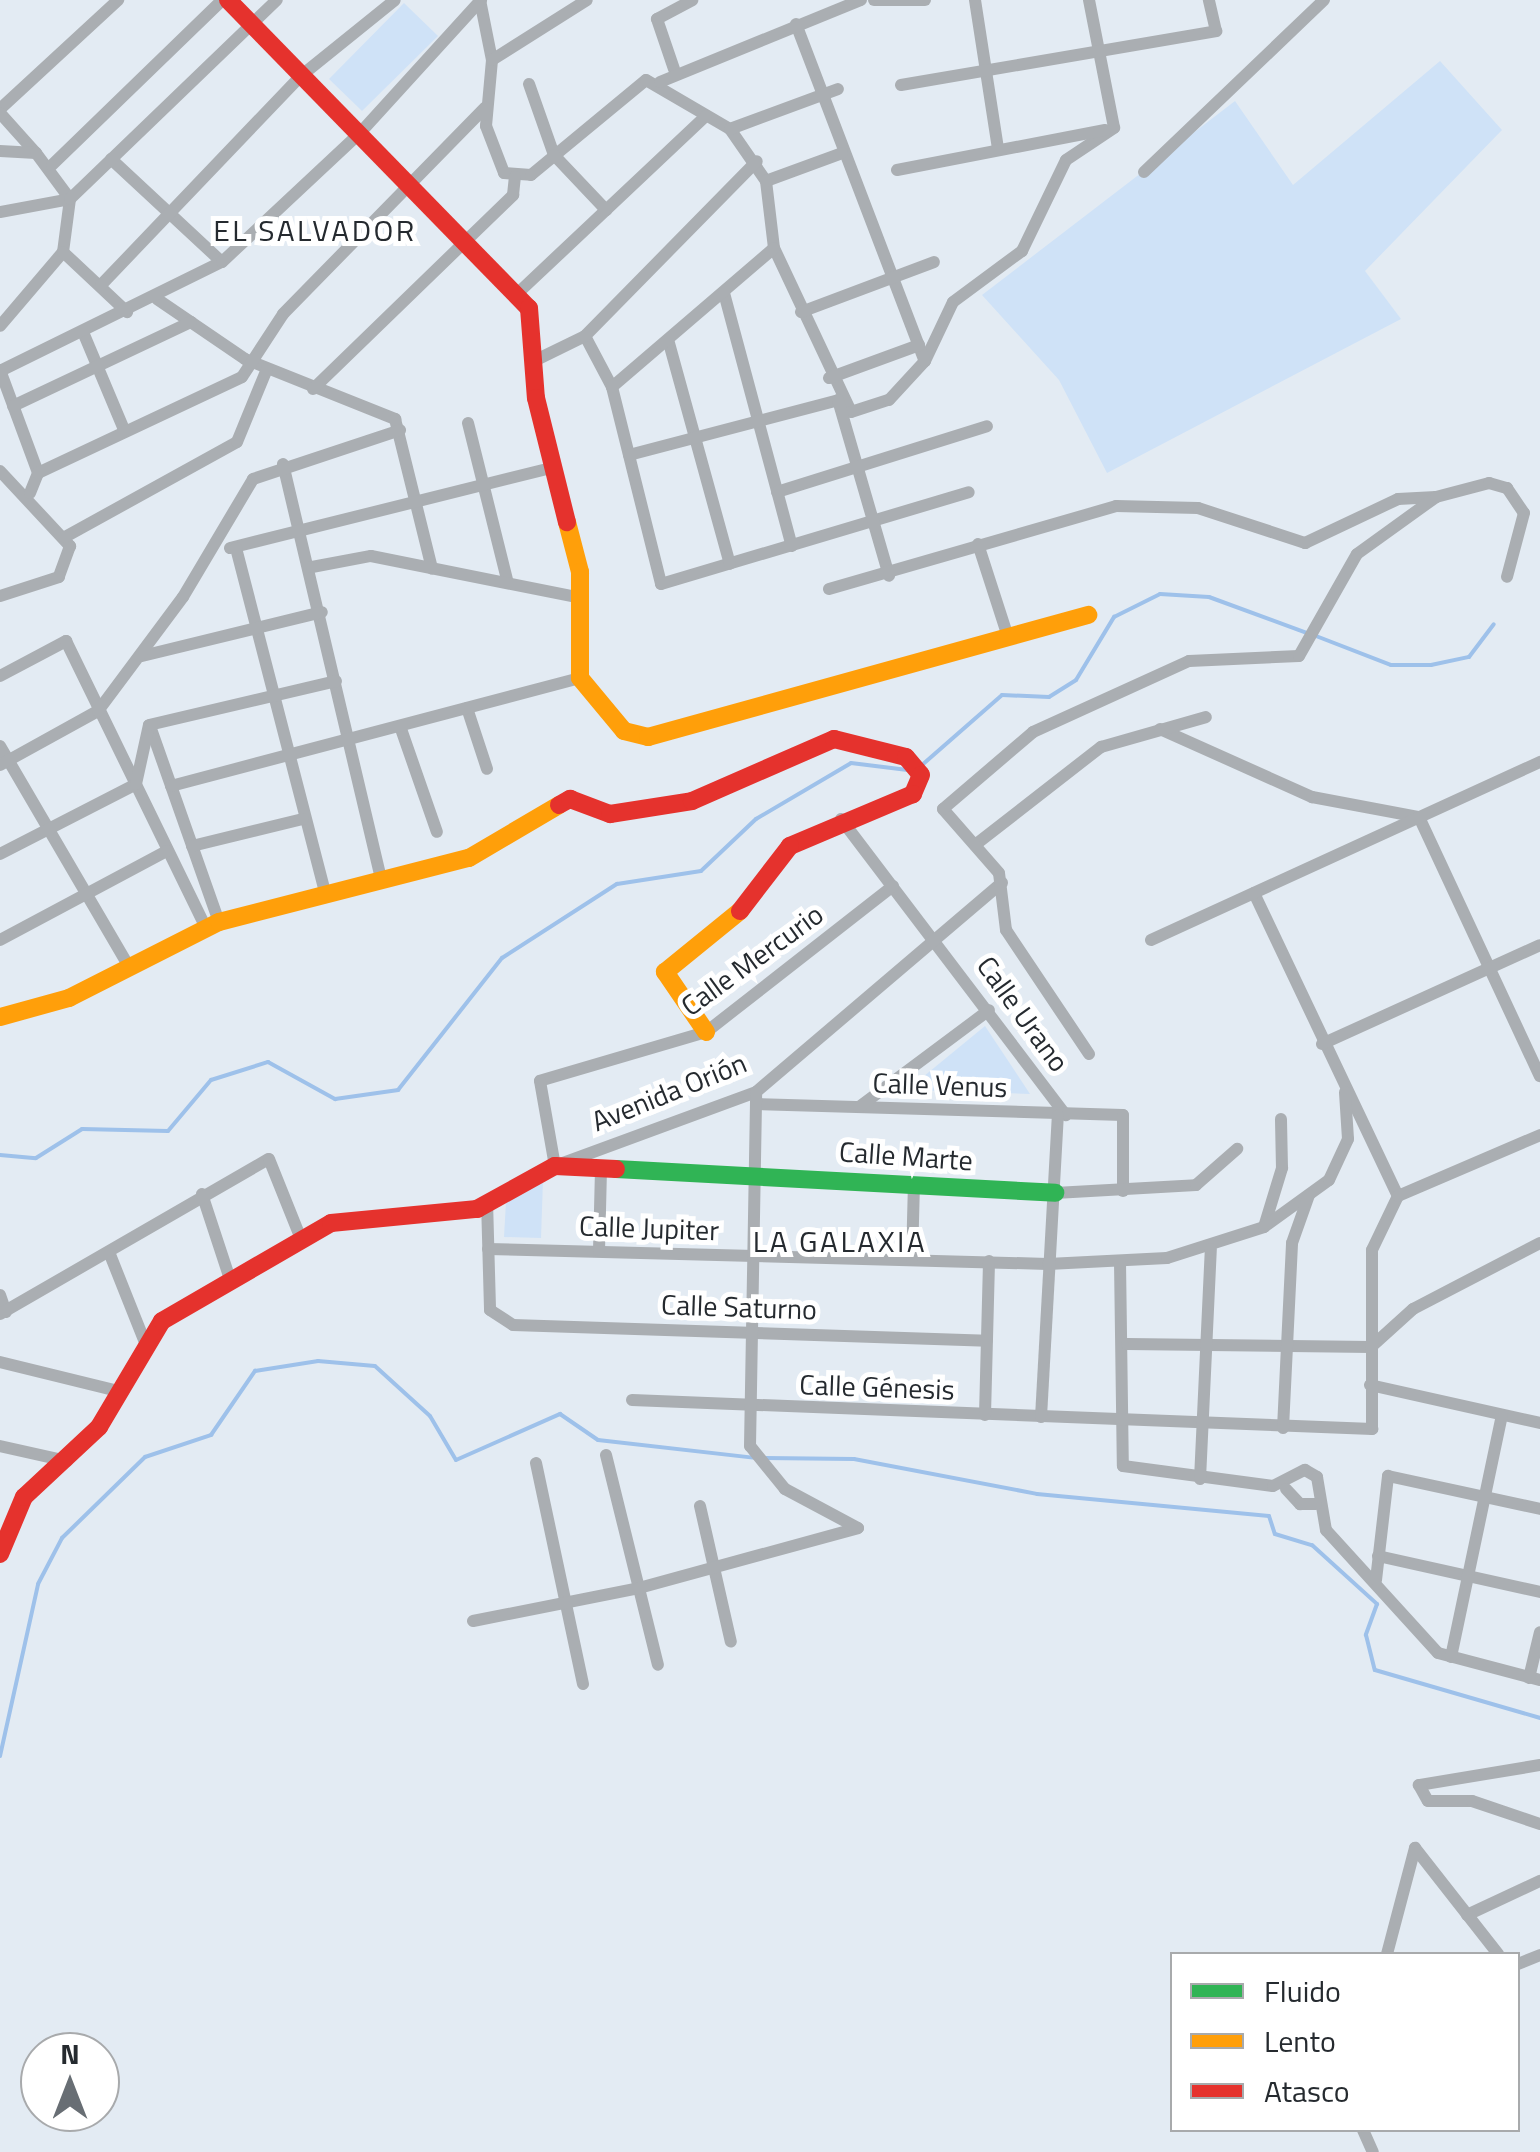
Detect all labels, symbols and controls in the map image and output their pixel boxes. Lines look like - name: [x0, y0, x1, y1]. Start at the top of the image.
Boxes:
- district label: EL SALVADOR: [213, 212, 417, 248]
- street label: Calle Mercurio: [675, 897, 829, 1023]
- street label: Calle Urano: [970, 950, 1076, 1078]
- street label: Avenida Orión: [587, 1046, 751, 1138]
- street label: Calle Venus: [872, 1066, 1008, 1104]
- street label: Calle Marte: [838, 1135, 974, 1177]
- street label: Calle Jupiter: [578, 1209, 720, 1247]
- district label: LA GALAXIA: [753, 1223, 927, 1259]
- street label: Calle Saturno: [661, 1287, 817, 1327]
- street label: Calle Génesis: [799, 1368, 955, 1406]
- legend: [1170, 1952, 1520, 2132]
- text: Fluido: [1264, 1968, 1341, 2014]
- text: Lento: [1264, 2018, 1336, 2064]
- north arrow: [20, 2032, 120, 2132]
- text: N: [60, 2032, 80, 2075]
- text: Atasco: [1264, 2068, 1350, 2114]

